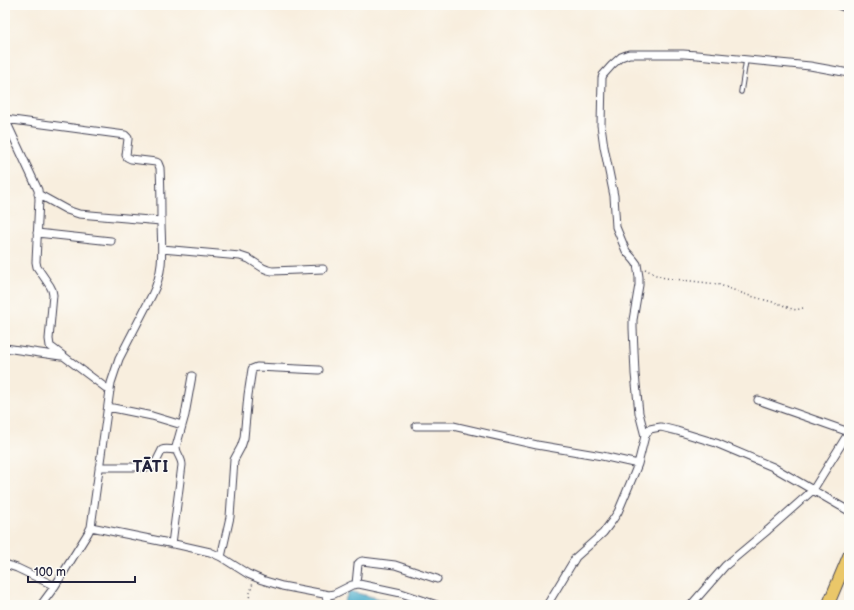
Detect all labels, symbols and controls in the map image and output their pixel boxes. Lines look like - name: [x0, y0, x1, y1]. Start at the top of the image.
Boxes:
- district label: TĀTI: [133, 456, 169, 477]
- scale bar: [28, 558, 135, 584]
- text: 100 m: [34, 565, 66, 580]

